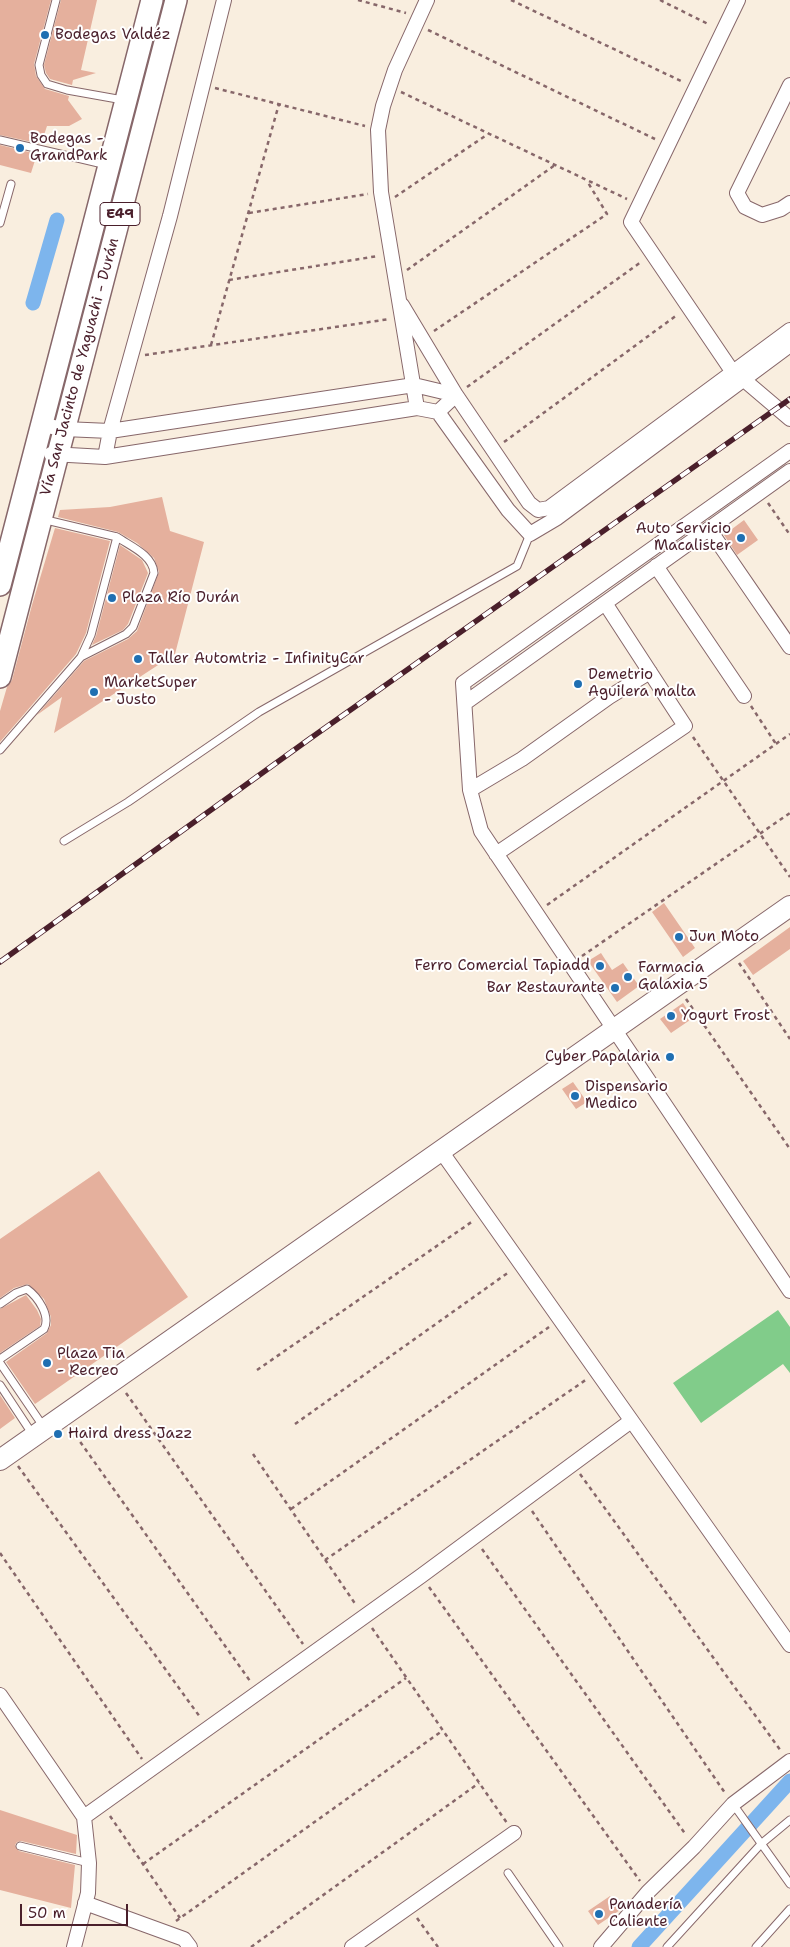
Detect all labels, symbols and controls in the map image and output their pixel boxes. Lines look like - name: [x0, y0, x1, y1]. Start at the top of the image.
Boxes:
- place label: Bodegas Valdéz: [55, 26, 171, 44]
- marker: Bodegas Valdéz: [39, 29, 51, 41]
- place label: Bodegas - GrandPark: [30, 130, 108, 165]
- marker: Bodegas - GrandPark: [14, 142, 26, 154]
- road number: E49: [100, 202, 140, 225]
- street label: Vía San Jacinto de Yaguachi - Durán: [37, 236, 123, 498]
- place label: Auto Servicio Macalister: [636, 520, 731, 555]
- marker: Auto Servicio Macalister: [735, 532, 747, 544]
- place label: Plaza Río Durán: [122, 589, 239, 607]
- marker: Plaza Río Durán: [106, 592, 118, 604]
- place label: Taller Automtriz - InfinityCar: [148, 650, 365, 668]
- marker: Taller Automtriz - InfinityCar: [132, 653, 144, 665]
- place label: Demetrio Aguilera malta: [588, 666, 696, 701]
- place label: MarketSuper - Justo: [104, 674, 197, 709]
- marker: Demetrio Aguilera malta: [572, 678, 584, 690]
- marker: MarketSuper - Justo: [88, 686, 100, 698]
- place label: Jun Moto: [689, 928, 759, 946]
- marker: Jun Moto: [673, 931, 685, 943]
- place label: Ferro Comercial Tapiadd: [414, 957, 590, 975]
- place label: Farmacia Galaxia 5: [638, 959, 708, 994]
- marker: Ferro Comercial Tapiadd: [594, 960, 606, 972]
- marker: Farmacia Galaxia 5: [622, 971, 634, 983]
- place label: Bar Restaurante: [487, 979, 605, 997]
- marker: Bar Restaurante: [609, 982, 621, 994]
- place label: Yogurt Frost: [681, 1007, 770, 1025]
- marker: Yogurt Frost: [665, 1010, 677, 1022]
- place label: Cyber Papalaria: [545, 1048, 660, 1066]
- marker: Cyber Papalaria: [664, 1051, 676, 1063]
- place label: Dispensario Medico: [585, 1078, 668, 1113]
- marker: Dispensario Medico: [569, 1090, 581, 1102]
- place label: Plaza Tia - Recreo: [57, 1345, 125, 1380]
- marker: Plaza Tia - Recreo: [41, 1357, 53, 1369]
- place label: Haird dress Jazz: [68, 1425, 192, 1443]
- marker: Haird dress Jazz: [52, 1428, 64, 1440]
- scale bar: [22, 1894, 130, 1926]
- place label: Panadería Caliente: [609, 1896, 682, 1931]
- text: 50 m: [28, 1903, 66, 1923]
- marker: Panadería Caliente: [593, 1908, 605, 1920]

